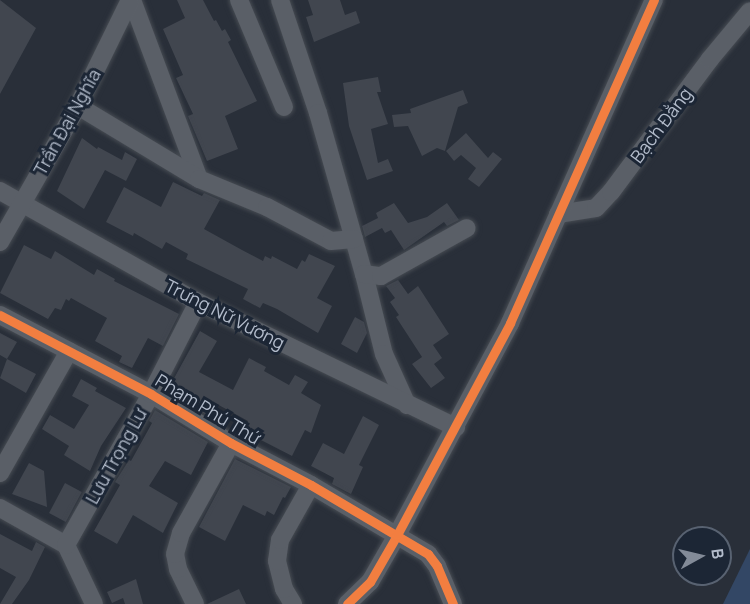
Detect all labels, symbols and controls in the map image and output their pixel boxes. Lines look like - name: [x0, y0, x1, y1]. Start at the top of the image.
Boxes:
- street label: Trần Đại Nghĩa: [29, 65, 105, 179]
- street label: Bạch Đằng: [626, 83, 696, 167]
- street label: Trưng Nữ Vương: [161, 275, 289, 353]
- street label: Phạm Phú Thứ: [152, 369, 264, 449]
- street label: Lưu Trọng Lư: [81, 404, 151, 508]
- north arrow: [672, 526, 732, 586]
- text: B: [706, 547, 729, 560]

